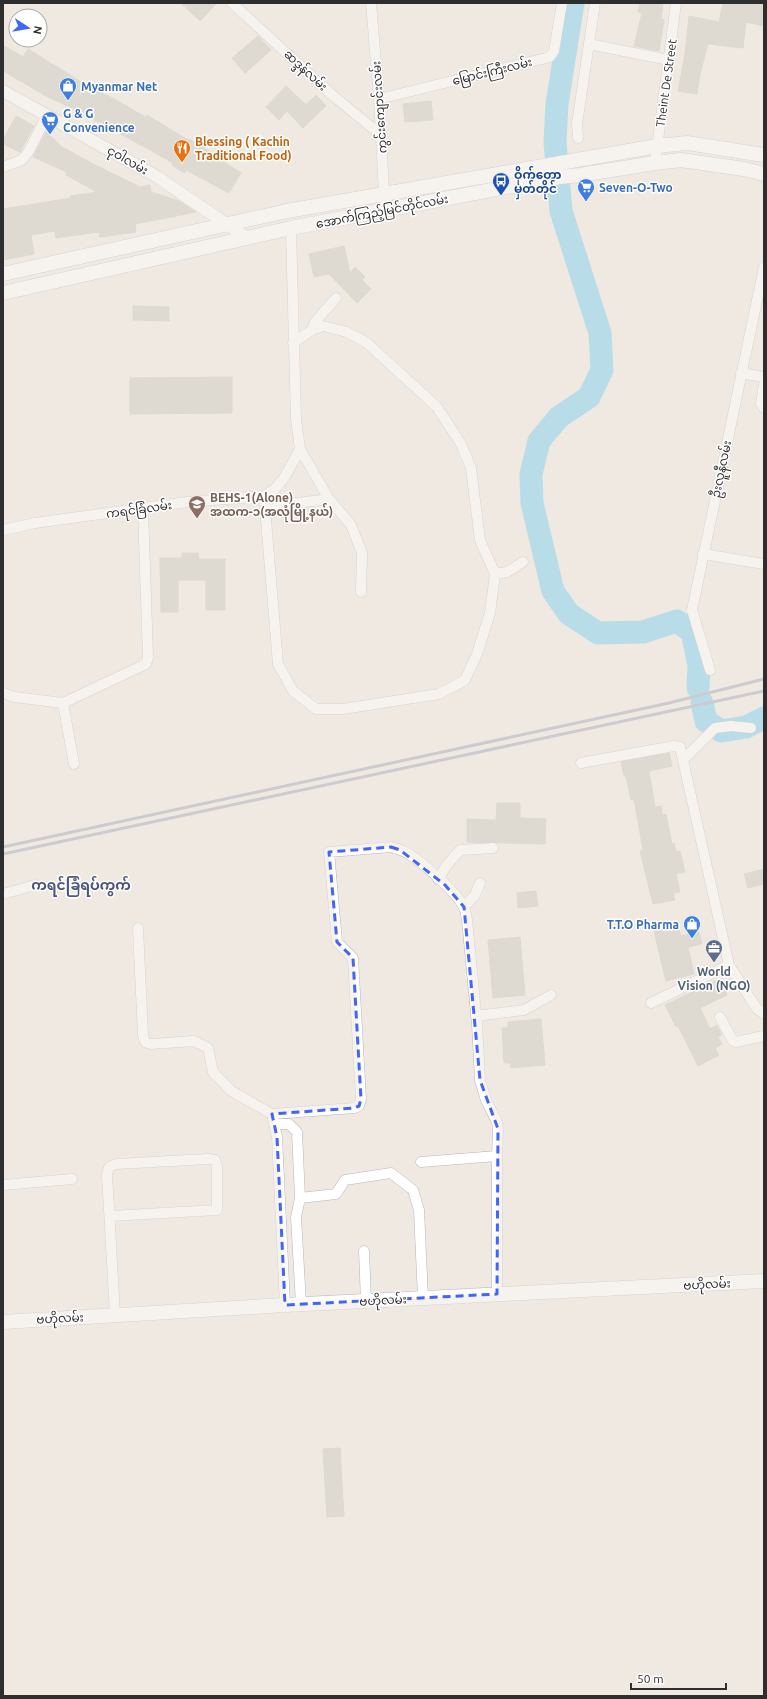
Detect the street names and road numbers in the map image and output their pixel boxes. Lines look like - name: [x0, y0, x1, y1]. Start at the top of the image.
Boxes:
- street label: Theint De Street: [653, 38, 679, 128]
- street label: ဆဒ္ဒန်လမ်း: [279, 45, 331, 96]
- street label: မြောင်းကြီးလမ်း: [450, 53, 534, 91]
- street label: ကွင်းကျောင်းလမ်း: [367, 60, 393, 154]
- street label: ငုဝါလမ်း: [103, 141, 152, 180]
- street label: အောက်ကြည့်မြင်တိုင်လမ်း: [314, 190, 450, 234]
- street label: ဦးလူနီလမ်း: [707, 439, 737, 500]
- street label: ကရင်ခြံလမ်း: [105, 496, 173, 524]
- street label: ဗဟိုလမ်း: [683, 1274, 731, 1296]
- street label: ဗဟိုလမ်း: [359, 1290, 407, 1312]
- street label: ဗဟိုလမ်း: [36, 1308, 84, 1330]

